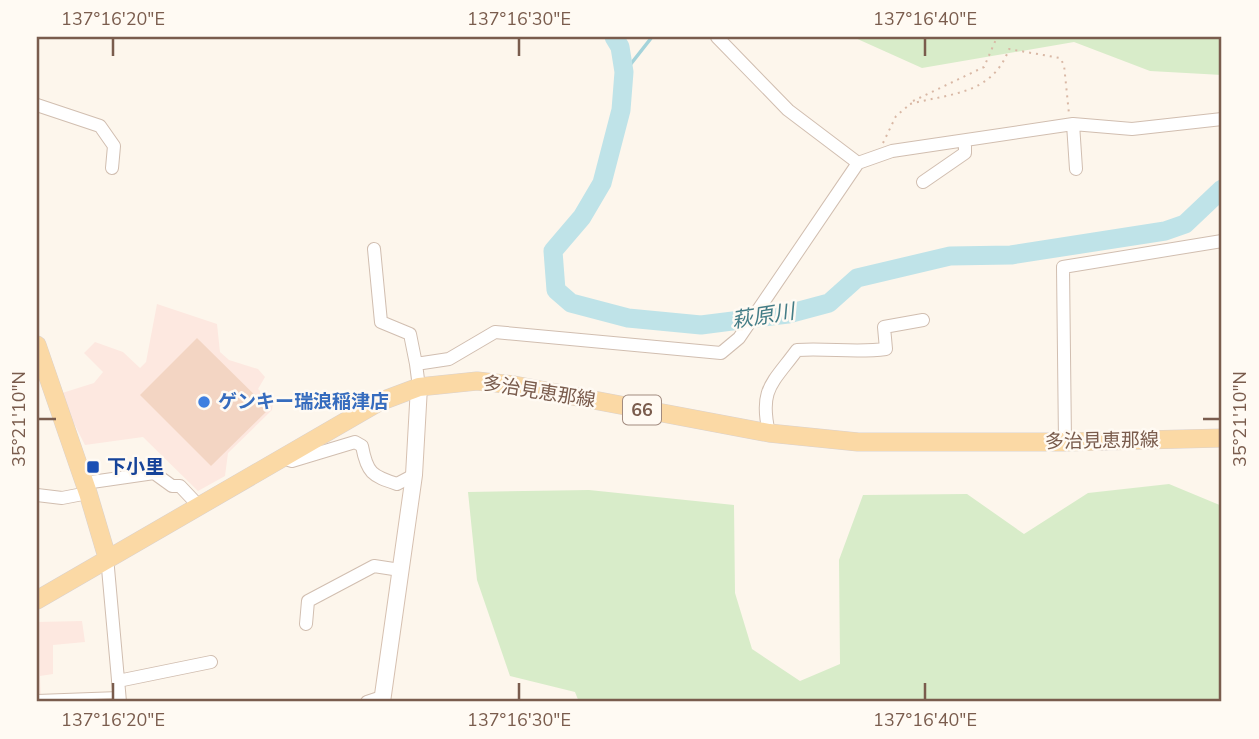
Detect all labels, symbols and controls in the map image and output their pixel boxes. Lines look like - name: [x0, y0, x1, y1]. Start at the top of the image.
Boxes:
- text: 137°16'20"E: [61, 7, 165, 31]
- text: 137°16'30"E: [467, 7, 571, 31]
- text: 137°16'40"E: [873, 7, 977, 31]
- water label: 萩原川: [730, 297, 798, 335]
- street label: 多治見恵那線: [481, 370, 597, 414]
- text: 35°21'10"N: [7, 371, 31, 467]
- text: 35°21'10"N: [1228, 371, 1252, 467]
- place label: ゲンキー瑞浪稲津店: [218, 389, 389, 415]
- marker: ゲンキー瑞浪稲津店: [196, 394, 212, 410]
- road number: 66: [623, 396, 661, 424]
- street label: 多治見恵那線: [1045, 427, 1159, 455]
- place label: 下小里: [107, 454, 164, 480]
- marker: 下小里: [85, 459, 101, 475]
- text: 137°16'20"E: [61, 708, 165, 732]
- text: 137°16'30"E: [467, 708, 571, 732]
- text: 137°16'40"E: [873, 708, 977, 732]

